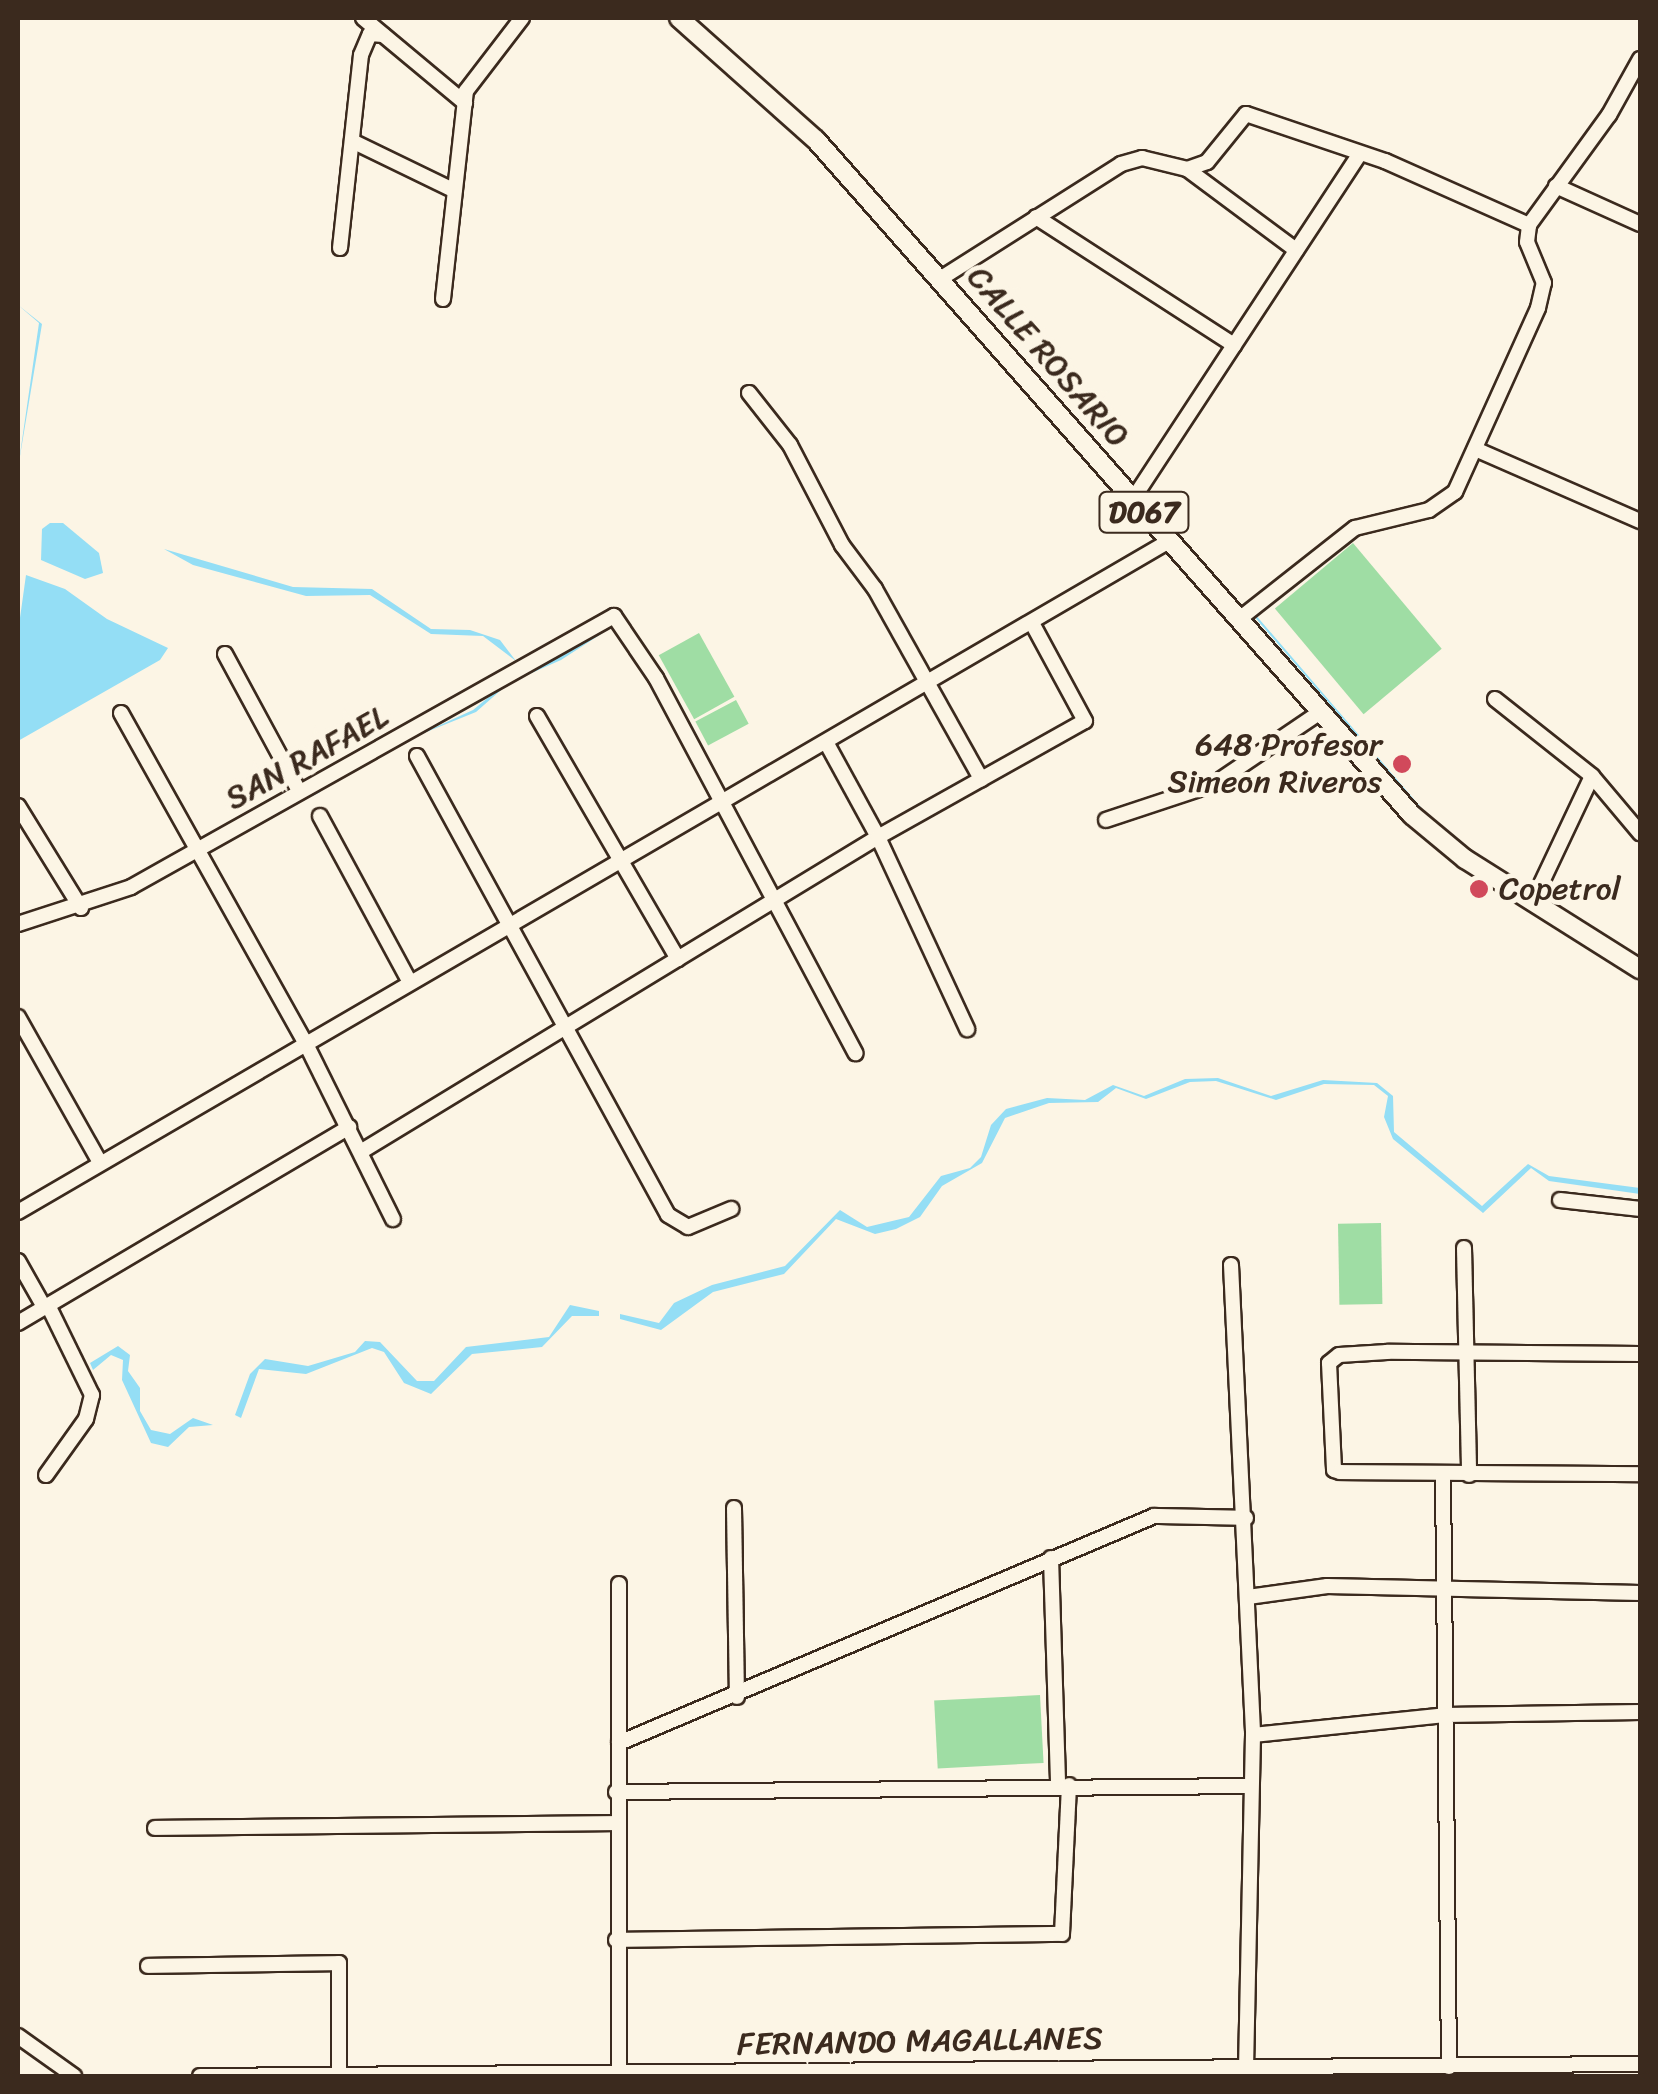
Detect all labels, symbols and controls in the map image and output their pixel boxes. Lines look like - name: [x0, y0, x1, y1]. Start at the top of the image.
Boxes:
- street label: CALLE ROSARIO: [959, 259, 1137, 455]
- road number: D067: [1096, 487, 1192, 537]
- street label: SAN RAFAEL: [218, 697, 396, 819]
- place label: 648 Profesor Simeon Riveros: [1169, 727, 1382, 802]
- marker: 648 Profesor Simeon Riveros: [1391, 753, 1413, 775]
- place label: Copetrol: [1499, 870, 1621, 908]
- marker: Copetrol: [1468, 878, 1490, 900]
- street label: FERNANDO MAGALLANES: [738, 2020, 1102, 2064]

